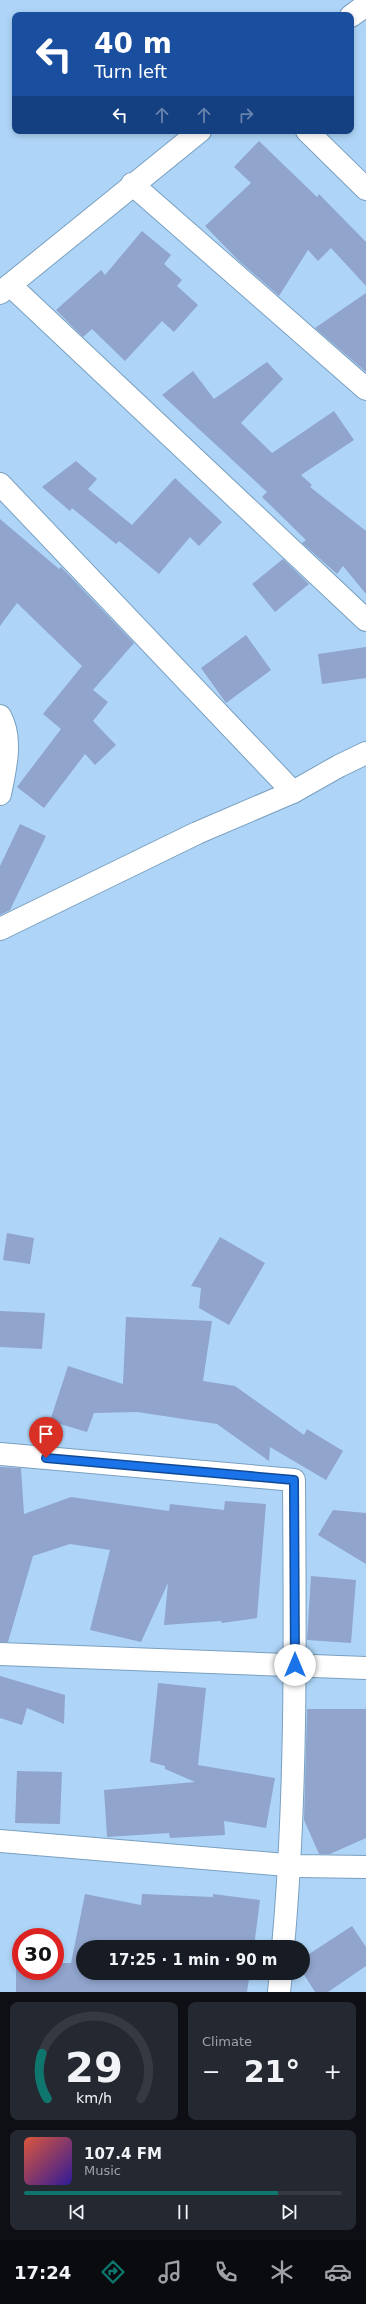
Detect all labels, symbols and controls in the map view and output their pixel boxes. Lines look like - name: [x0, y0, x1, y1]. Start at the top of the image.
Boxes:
- text: 40 m: [94, 27, 172, 60]
- icon: left: [28, 28, 80, 80]
- text: Turn left: [94, 61, 167, 82]
- icon: left: [109, 104, 131, 126]
- icon: ahead: [151, 104, 173, 126]
- icon: ahead: [193, 104, 215, 126]
- icon: right: [235, 104, 257, 126]
- pin: [29, 1417, 63, 1458]
- icon: arrive: [35, 1423, 57, 1445]
- position arrow: [274, 1644, 316, 1686]
- speed limit sign: 30: [12, 1928, 64, 1980]
- text: 17:25 · 1 min · 90 m: [109, 1951, 277, 1969]
- text: Climate: [202, 2034, 252, 2049]
- text: 29: [65, 2043, 123, 2092]
- text: 21°: [244, 2054, 300, 2089]
- text: −: [202, 2059, 220, 2084]
- text: +: [324, 2059, 342, 2084]
- text: km/h: [76, 2090, 112, 2106]
- text: 107.4 FM: [84, 2145, 162, 2163]
- text: Music: [84, 2163, 121, 2178]
- icon: previous: [66, 2201, 88, 2223]
- icon: pause: [172, 2201, 194, 2223]
- icon: next: [278, 2201, 300, 2223]
- icon: directions: [99, 2258, 127, 2286]
- icon: music: [156, 2258, 184, 2286]
- icon: phone: [212, 2258, 240, 2286]
- icon: climate: [268, 2258, 296, 2286]
- icon: car: [324, 2258, 352, 2286]
- text: 17:24: [14, 2262, 71, 2283]

